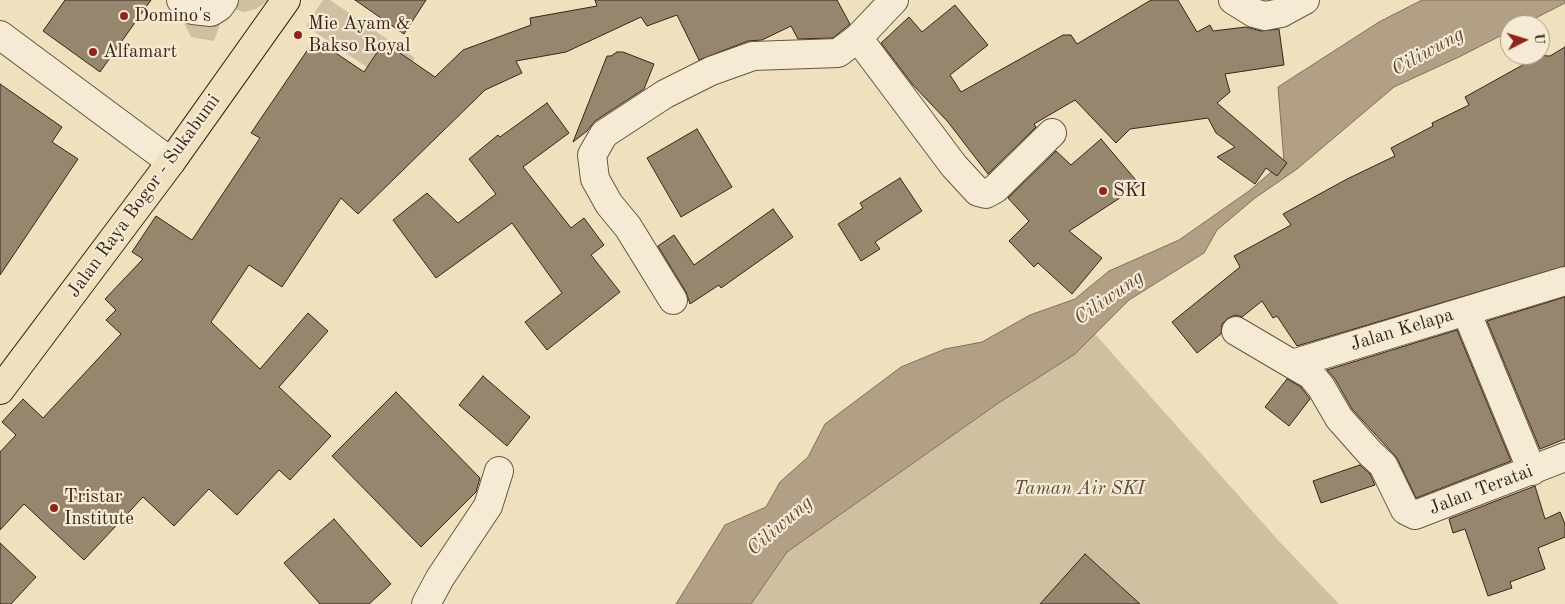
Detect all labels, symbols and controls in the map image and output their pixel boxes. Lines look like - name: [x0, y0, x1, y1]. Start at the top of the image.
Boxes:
- place label: Domino's: [134, 5, 211, 27]
- marker: Domino's: [118, 10, 130, 22]
- place label: Mie Ayam & Bakso Royal: [308, 13, 411, 57]
- north arrow: [1500, 15, 1550, 65]
- water label: Ciliwung: [1387, 22, 1469, 82]
- marker: Mie Ayam & Bakso Royal: [292, 29, 304, 41]
- text: U: [1531, 33, 1546, 45]
- place label: Alfamart: [103, 41, 177, 63]
- marker: Alfamart: [87, 46, 99, 58]
- street label: Jalan Raya Bogor - Sukabumi: [63, 90, 225, 302]
- place label: SKI: [1113, 180, 1147, 202]
- marker: SKI: [1097, 185, 1109, 197]
- water label: Ciliwung: [1070, 265, 1148, 331]
- street label: Jalan Kelapa: [1348, 304, 1456, 356]
- street label: Jalan Teratai: [1426, 460, 1536, 520]
- park label: Taman Air SKI: [1013, 478, 1145, 500]
- place label: Tristar Institute: [64, 486, 134, 530]
- water label: Ciliwung: [742, 491, 818, 561]
- marker: Tristar Institute: [48, 502, 60, 514]

